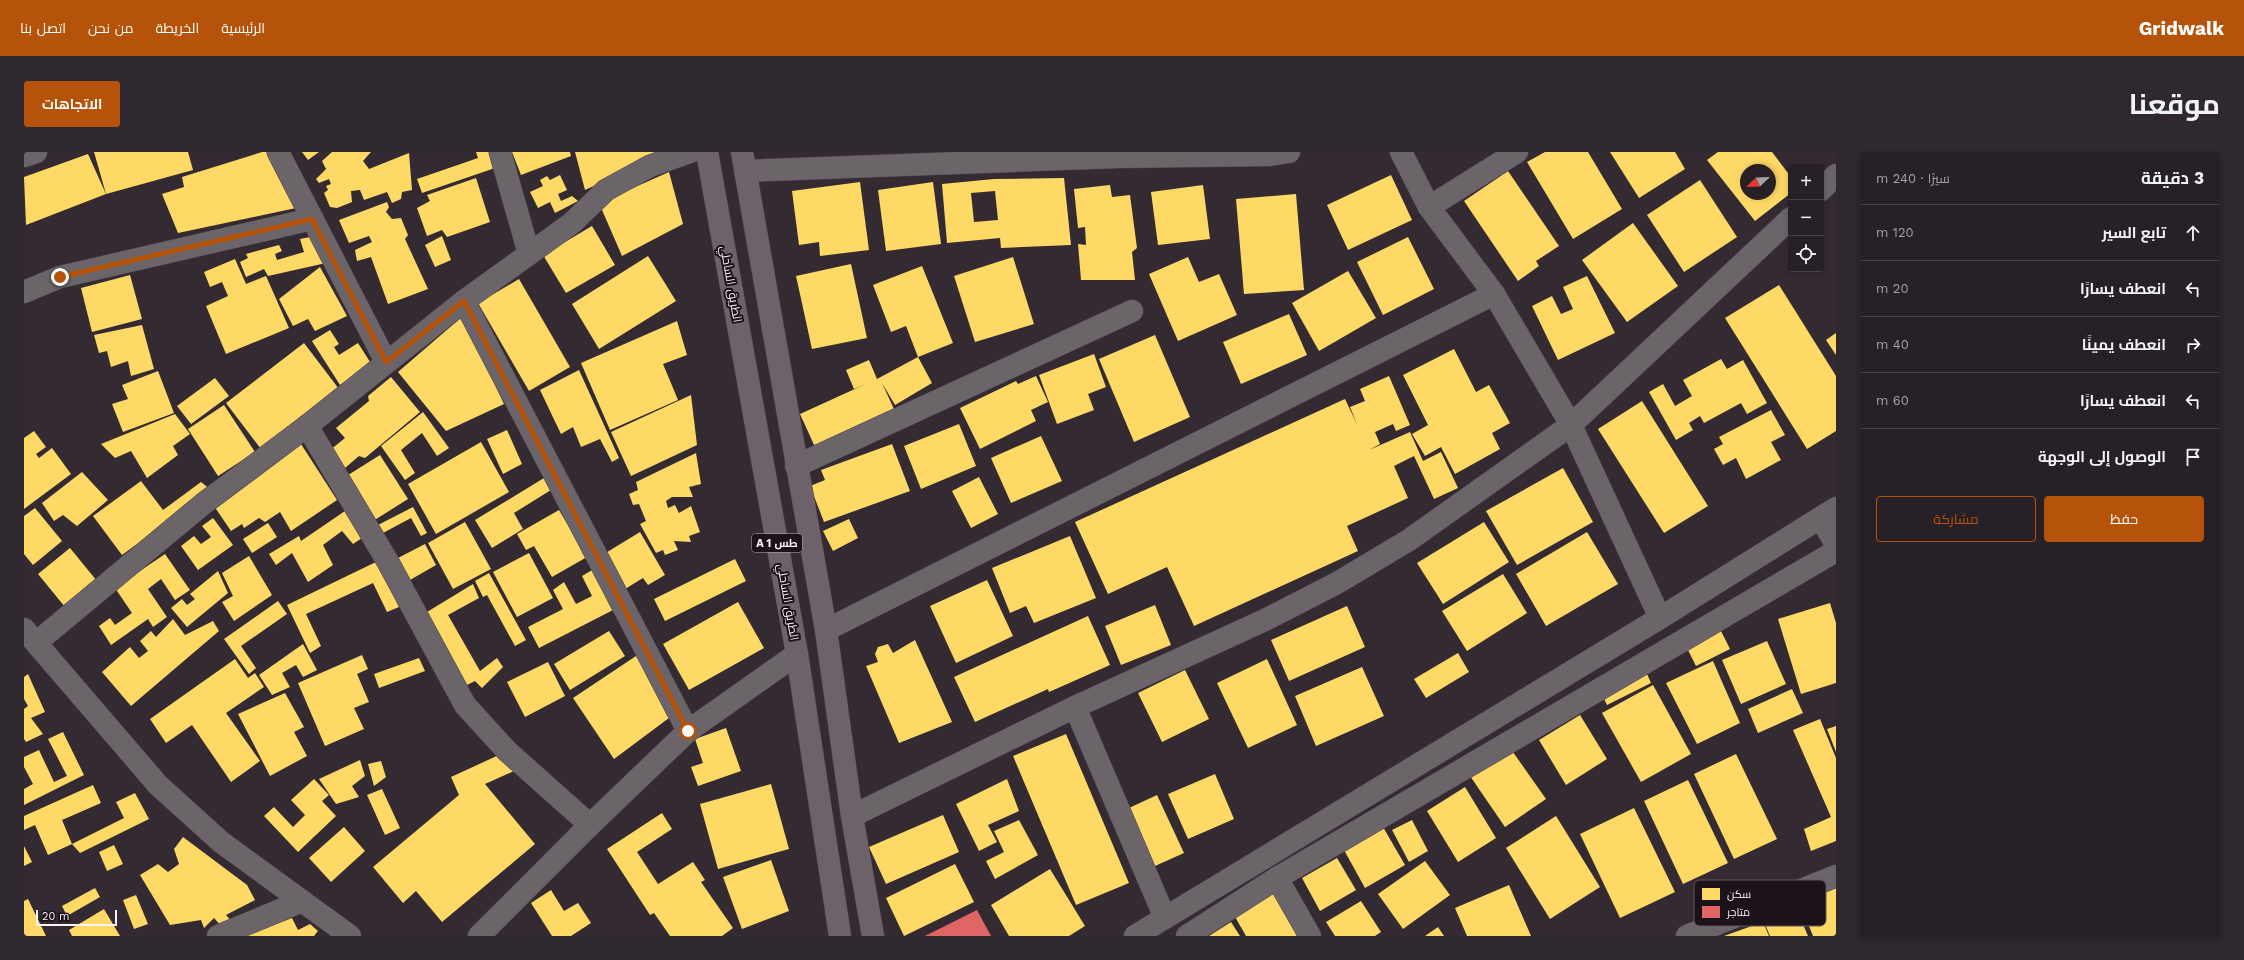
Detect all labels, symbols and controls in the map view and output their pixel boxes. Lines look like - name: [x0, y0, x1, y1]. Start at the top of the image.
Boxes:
- text: Gridwalk: [2139, 17, 2224, 40]
- text: اتصل بنا: [20, 20, 66, 36]
- text: من نحن: [88, 20, 134, 36]
- text: الخريطة: [156, 20, 199, 36]
- text: الرئيسية: [221, 20, 265, 36]
- button: الاتجاهات: [24, 81, 120, 127]
- text: موقعنا: [2129, 88, 2220, 121]
- north arrow: [1740, 164, 1776, 200]
- map controls: [1788, 164, 1824, 272]
- button: +: [1788, 164, 1824, 200]
- text: 3 دقيقة: [2141, 168, 2204, 188]
- text: سيرًا · 240 m: [1876, 171, 1950, 186]
- button: −: [1788, 200, 1824, 236]
- icon: ahead: [2182, 222, 2204, 244]
- text: تابع السير: [2102, 224, 2166, 242]
- text: 120 m: [1876, 225, 1914, 240]
- button: locate: [1788, 236, 1824, 272]
- street label: الطريق الساحلي: [714, 244, 745, 324]
- route end: [51, 268, 69, 286]
- icon: left: [2182, 278, 2204, 300]
- text: انعطف يسارًا: [2080, 280, 2166, 298]
- text: 20 m: [1876, 281, 1909, 296]
- icon: right: [2182, 334, 2204, 356]
- text: انعطف يمينًا: [2082, 336, 2166, 354]
- text: 40 m: [1876, 337, 1909, 352]
- icon: left: [2182, 390, 2204, 412]
- text: انعطف يسارًا: [2080, 392, 2166, 410]
- text: 60 m: [1876, 393, 1909, 408]
- icon: arrive: [2182, 446, 2204, 468]
- text: الوصول إلى الوجهة: [2038, 448, 2166, 466]
- button: مشاركة: [1876, 496, 2036, 542]
- button: حفظ: [2044, 496, 2204, 542]
- road number: A 1 طس: [752, 534, 802, 552]
- street label: الطريق الساحلي: [771, 562, 802, 642]
- route start: [679, 722, 697, 740]
- legend: [1694, 880, 1826, 926]
- text: سكن: [1727, 888, 1751, 901]
- text: متاجر: [1726, 906, 1750, 919]
- scale bar: [36, 908, 117, 927]
- text: 20 m: [42, 910, 70, 923]

